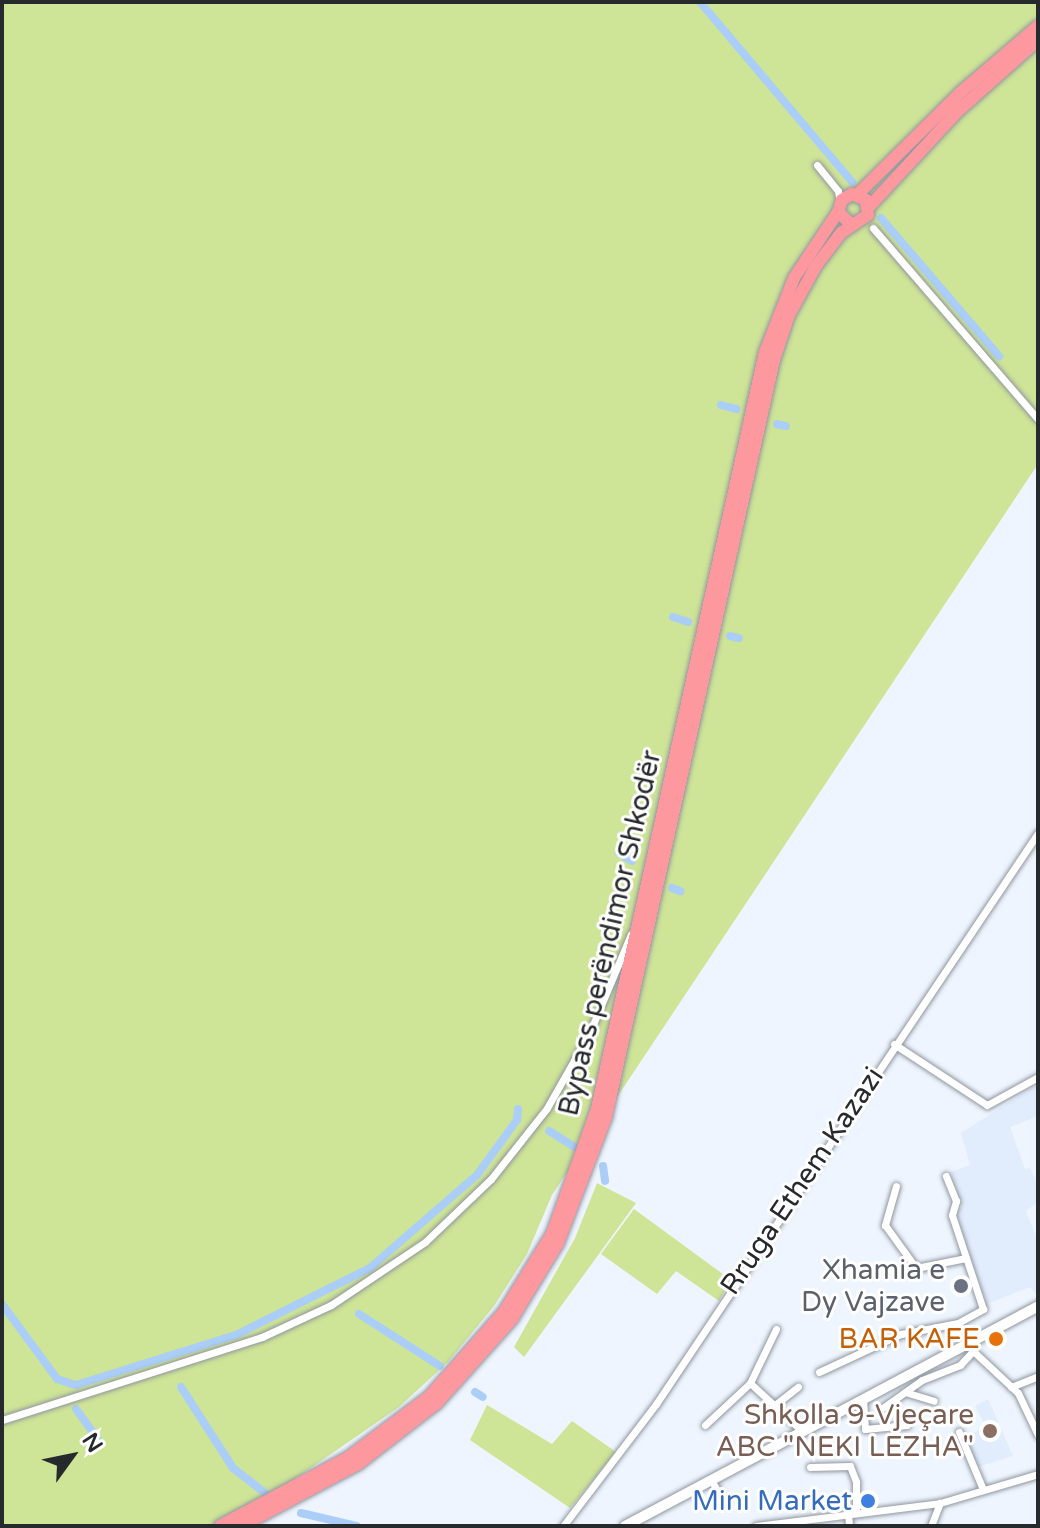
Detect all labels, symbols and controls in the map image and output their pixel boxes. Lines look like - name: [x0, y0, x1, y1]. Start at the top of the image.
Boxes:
- street label: Bypass perëndimor Shkodër: [552, 747, 668, 1119]
- street label: Rruga Ethem Kazazi: [713, 1061, 891, 1301]
- place label: Xhamia e Dy Vajzave: [801, 1253, 945, 1319]
- marker: Xhamia e Dy Vajzave: [952, 1277, 970, 1295]
- place label: BAR KAFE: [839, 1322, 980, 1356]
- marker: BAR KAFE: [987, 1330, 1005, 1348]
- place label: Shkolla 9-Vjeçare ABC "NEKI LEZHA": [716, 1398, 974, 1464]
- north arrow: [32, 1416, 112, 1496]
- marker: Shkolla 9-Vjeçare ABC "NEKI LEZHA": [981, 1422, 999, 1440]
- text: N: [76, 1428, 108, 1457]
- place label: Mini Market: [692, 1484, 852, 1518]
- marker: Mini Market: [859, 1492, 877, 1510]

